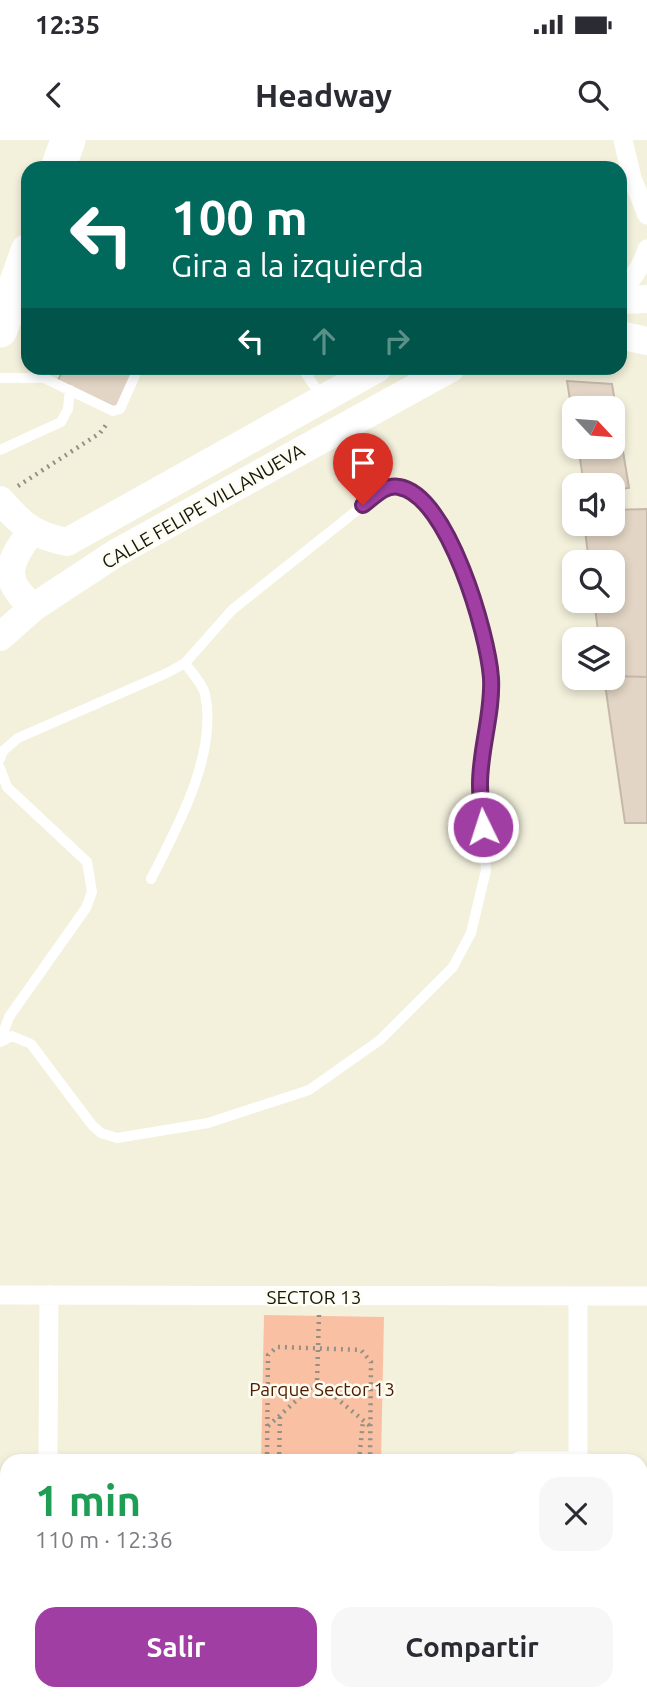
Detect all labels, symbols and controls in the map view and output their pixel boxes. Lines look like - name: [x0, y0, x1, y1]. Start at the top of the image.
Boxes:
- text: 12:35: [35, 10, 100, 39]
- icon: back: [35, 76, 73, 114]
- icon: search: [574, 76, 612, 114]
- text: Headway: [255, 77, 392, 113]
- icon: left: [56, 189, 147, 280]
- text: 100 m: [171, 189, 308, 244]
- text: Gira a la izquierda: [171, 247, 424, 283]
- icon: left: [232, 322, 270, 360]
- icon: ahead: [305, 322, 343, 360]
- icon: right: [378, 322, 416, 360]
- north arrow: [562, 396, 625, 458]
- map controls: [562, 396, 625, 690]
- pin: [333, 433, 393, 505]
- street label: CALLE FELIPE VILLANUEVA: [98, 439, 309, 573]
- icon: arrive: [344, 444, 382, 482]
- button: sound: [562, 473, 625, 536]
- button: search: [562, 550, 625, 613]
- button: layers: [562, 627, 625, 690]
- position arrow: [446, 790, 520, 864]
- street label: SECTOR 13: [267, 1286, 361, 1308]
- park label: Parque Sector 13: [249, 1378, 395, 1400]
- text: 1 min: [35, 1477, 141, 1524]
- button: close: [539, 1477, 613, 1551]
- text: 110 m · 12:36: [35, 1527, 173, 1552]
- button: Salir: [35, 1607, 317, 1687]
- button: Compartir: [331, 1607, 613, 1687]

